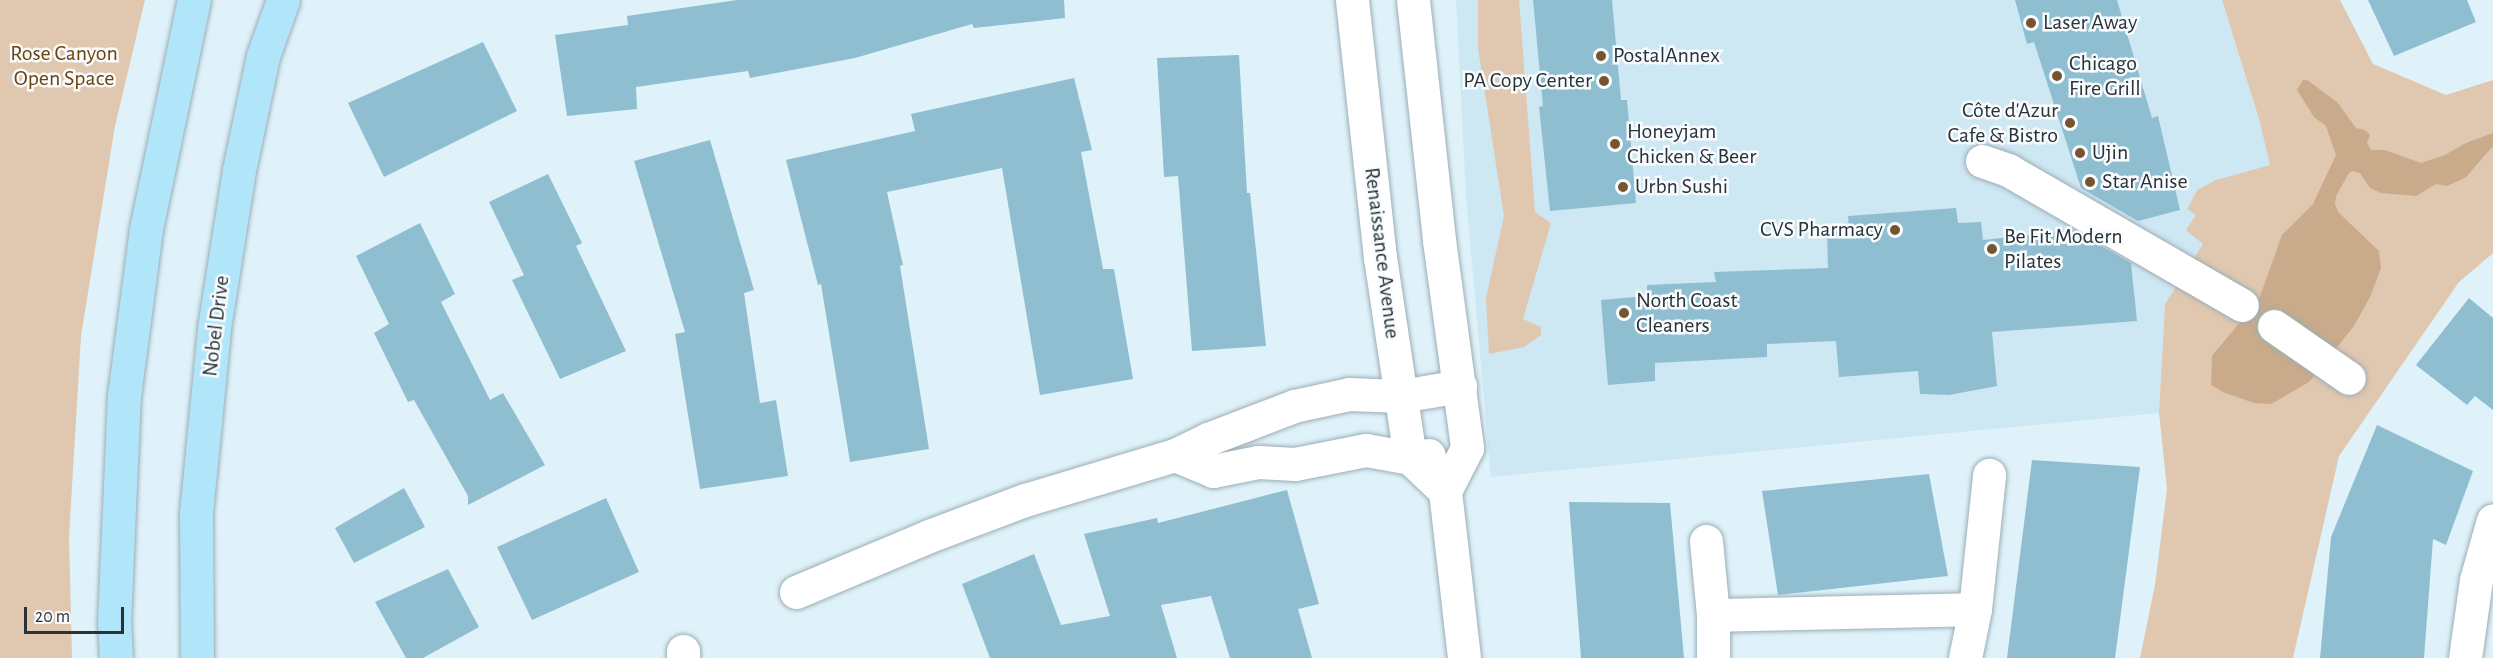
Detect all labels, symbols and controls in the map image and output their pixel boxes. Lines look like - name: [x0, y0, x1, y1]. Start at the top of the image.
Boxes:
- place label: Laser Away: [2043, 10, 2137, 36]
- marker: Laser Away: [2024, 16, 2038, 30]
- park label: Rose Canyon Open Space: [10, 40, 118, 92]
- place label: PostalAnnex: [1613, 43, 1720, 69]
- marker: PostalAnnex: [1594, 49, 1608, 63]
- place label: Chicago Fire Grill: [2069, 50, 2141, 101]
- place label: PA Copy Center: [1463, 68, 1592, 94]
- marker: Chicago Fire Grill: [2050, 69, 2064, 83]
- marker: PA Copy Center: [1597, 74, 1611, 88]
- place label: Côte d'Azur Cafe & Bistro: [1947, 97, 2058, 148]
- marker: Côte d'Azur Cafe & Bistro: [2063, 116, 2077, 130]
- place label: Honeyjam Chicken & Beer: [1627, 118, 1756, 170]
- marker: Honeyjam Chicken & Beer: [1608, 137, 1622, 151]
- place label: Ujin: [2092, 140, 2128, 166]
- marker: Ujin: [2073, 146, 2087, 160]
- street label: Renaissance Avenue: [1358, 166, 1406, 340]
- place label: Star Anise: [2102, 169, 2188, 195]
- place label: Urbn Sushi: [1635, 174, 1728, 200]
- marker: Star Anise: [2083, 175, 2097, 189]
- marker: Urbn Sushi: [1616, 180, 1630, 194]
- place label: CVS Pharmacy: [1760, 217, 1883, 243]
- marker: CVS Pharmacy: [1888, 223, 1902, 237]
- place label: Be Fit Modern Pilates: [2004, 223, 2123, 274]
- marker: Be Fit Modern Pilates: [1985, 242, 1999, 256]
- street label: Nobel Drive: [197, 274, 235, 378]
- place label: North Coast Cleaners: [1636, 287, 1737, 338]
- marker: North Coast Cleaners: [1617, 306, 1631, 320]
- scale bar: [27, 595, 128, 633]
- text: 20 m: [35, 608, 70, 626]

